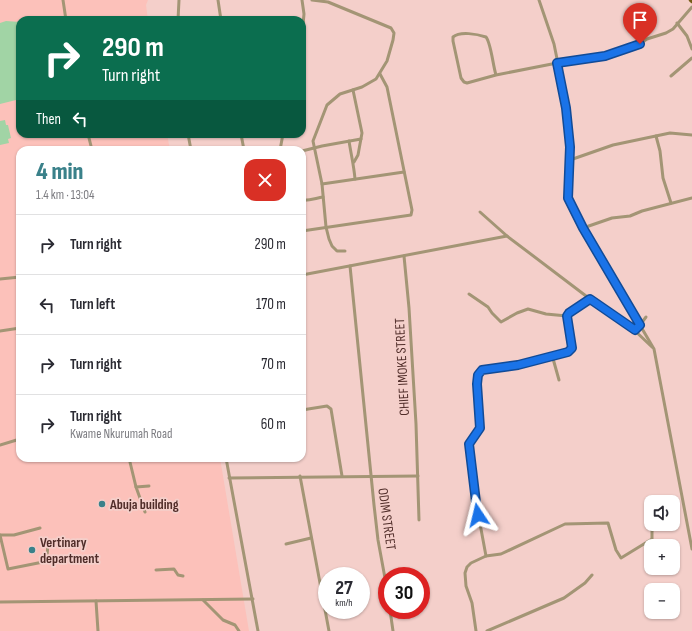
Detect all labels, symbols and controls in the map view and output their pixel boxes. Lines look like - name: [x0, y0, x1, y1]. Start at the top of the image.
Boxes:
- pin: [623, 3, 657, 44]
- icon: arrive: [629, 9, 651, 31]
- text: 290 m: [102, 31, 164, 64]
- icon: right: [36, 32, 88, 84]
- text: Turn right: [102, 65, 160, 86]
- icon: left: [69, 108, 91, 130]
- text: Then: [36, 110, 61, 129]
- text: 4 min: [36, 157, 83, 186]
- button: close: [244, 159, 286, 201]
- text: 1.4 km · 13:04: [36, 187, 95, 203]
- icon: right: [36, 234, 58, 256]
- text: Turn right: [70, 235, 122, 254]
- text: 290 m: [254, 235, 286, 254]
- icon: left: [36, 294, 58, 316]
- text: Turn left: [70, 295, 115, 314]
- text: 170 m: [256, 295, 286, 314]
- street label: CHIEF IMOKE STREET: [391, 317, 413, 416]
- icon: right: [36, 354, 58, 376]
- text: Turn right: [70, 355, 122, 374]
- text: 70 m: [261, 355, 286, 374]
- text: Turn right: [70, 407, 122, 426]
- icon: right: [36, 414, 58, 436]
- text: 60 m: [261, 415, 286, 434]
- text: Kwame Nkurumah Road: [70, 426, 172, 442]
- street label: ODIM STREET: [374, 487, 400, 551]
- position arrow: [457, 494, 499, 536]
- map controls: [644, 495, 680, 619]
- button: sound: [644, 495, 680, 531]
- place label: Abuja building: [109, 496, 179, 513]
- marker: Abuja building: [97, 499, 107, 509]
- place label: Vertinary department: [40, 534, 100, 567]
- button: +: [644, 539, 680, 575]
- marker: Vertinary department: [27, 545, 37, 555]
- speed limit sign: 30: [378, 567, 430, 619]
- text: 27: [335, 576, 353, 600]
- button: −: [644, 583, 680, 619]
- text: km/h: [335, 597, 353, 609]

